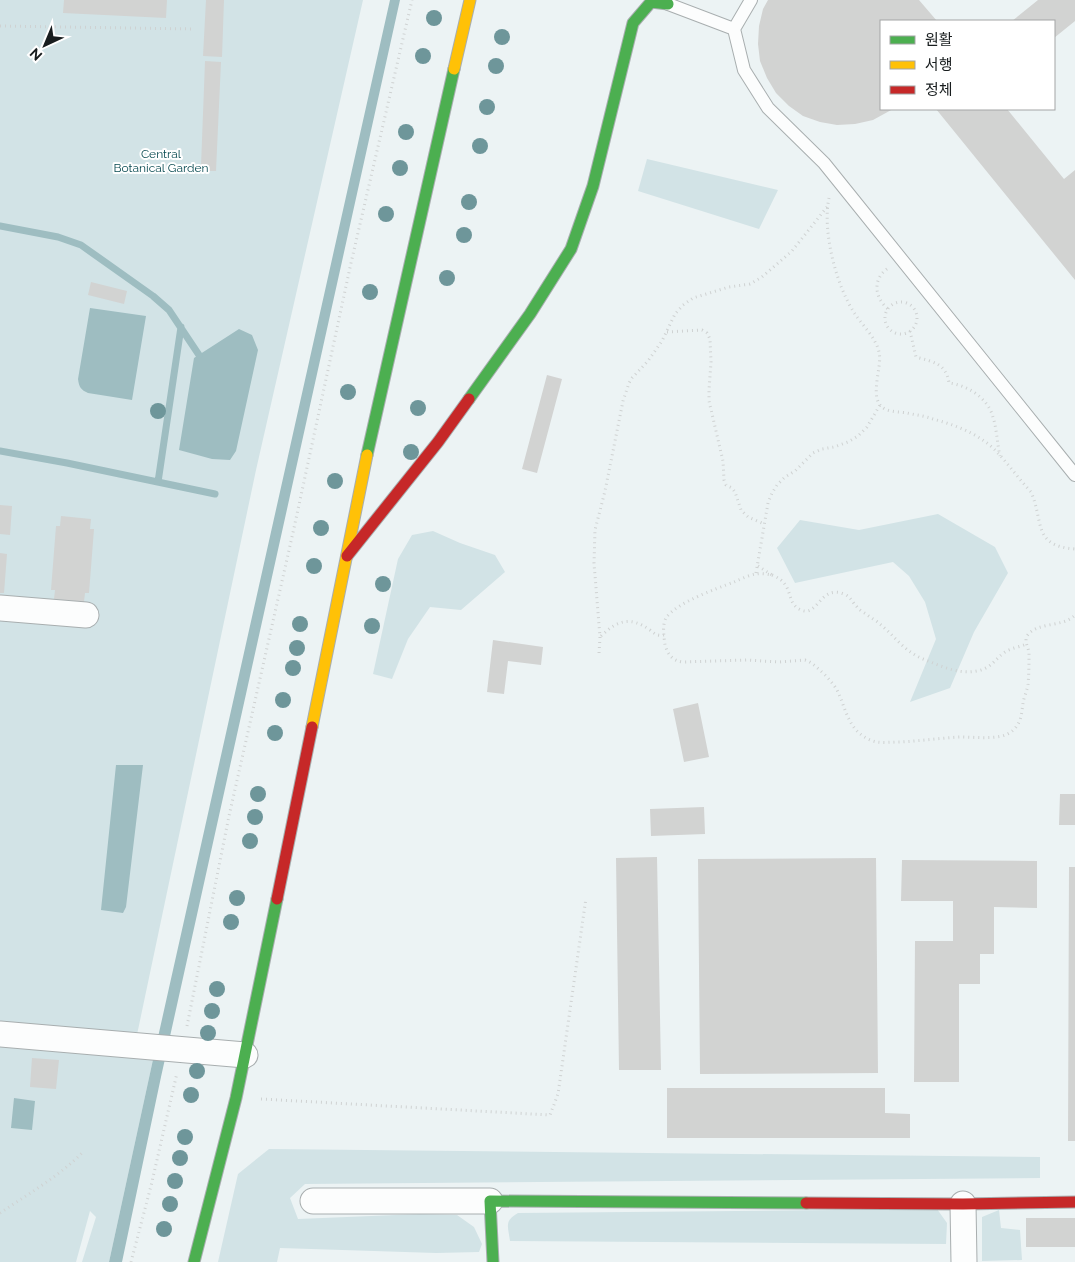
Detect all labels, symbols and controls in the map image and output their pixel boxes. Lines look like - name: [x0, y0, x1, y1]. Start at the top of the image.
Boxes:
- north arrow: [20, 20, 70, 70]
- legend: [880, 20, 1055, 110]
- text: 원활: [925, 31, 953, 49]
- text: N: [27, 45, 45, 64]
- text: 서행: [925, 56, 953, 74]
- text: 정체: [925, 81, 953, 99]
- park label: Central Botanical Garden: [114, 147, 208, 175]

